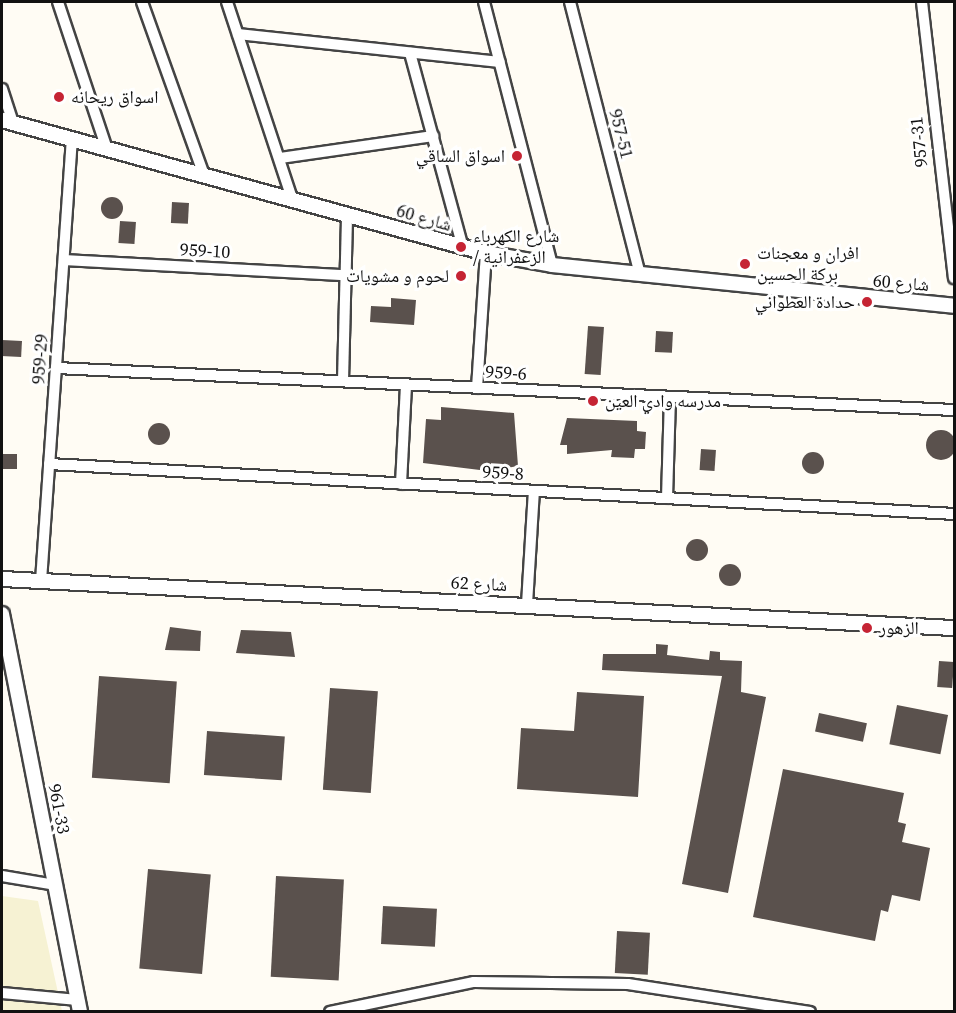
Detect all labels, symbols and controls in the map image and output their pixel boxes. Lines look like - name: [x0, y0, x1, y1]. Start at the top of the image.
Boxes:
- place label: اسواق ريحانه: [71, 86, 158, 108]
- marker: اسواق ريحانه: [52, 90, 66, 104]
- street label: 957-51: [604, 107, 638, 161]
- street label: 957-31: [906, 116, 932, 168]
- place label: اسواق الساقي: [416, 145, 505, 167]
- marker: اسواق الساقي: [510, 149, 524, 163]
- street label: شارع 60: [394, 200, 454, 236]
- place label: شارع الكهرباء / الزعفرانية: [473, 226, 559, 268]
- street label: 959-10: [179, 239, 231, 263]
- marker: شارع الكهرباء / الزعفرانية: [454, 240, 468, 254]
- place label: افران و معجنات بركة الحسين: [757, 243, 859, 286]
- marker: افران و معجنات بركة الحسين: [738, 257, 752, 271]
- place label: لحوم و مشويات: [346, 265, 449, 287]
- marker: لحوم و مشويات: [454, 269, 468, 283]
- street label: شارع 60: [872, 270, 930, 296]
- place label: حدادة العطواني: [755, 291, 855, 313]
- marker: حدادة العطواني: [860, 295, 874, 309]
- street label: 959-29: [27, 333, 53, 385]
- street label: 959-6: [485, 361, 527, 385]
- place label: مدرسه وادي العين: [605, 390, 721, 412]
- marker: مدرسه وادي العين: [586, 394, 600, 408]
- street label: 959-8: [482, 461, 524, 485]
- street label: شارع 62: [450, 572, 508, 596]
- place label: الزهور: [879, 617, 919, 639]
- marker: الزهور: [860, 621, 874, 635]
- street label: 961-33: [44, 782, 74, 836]

